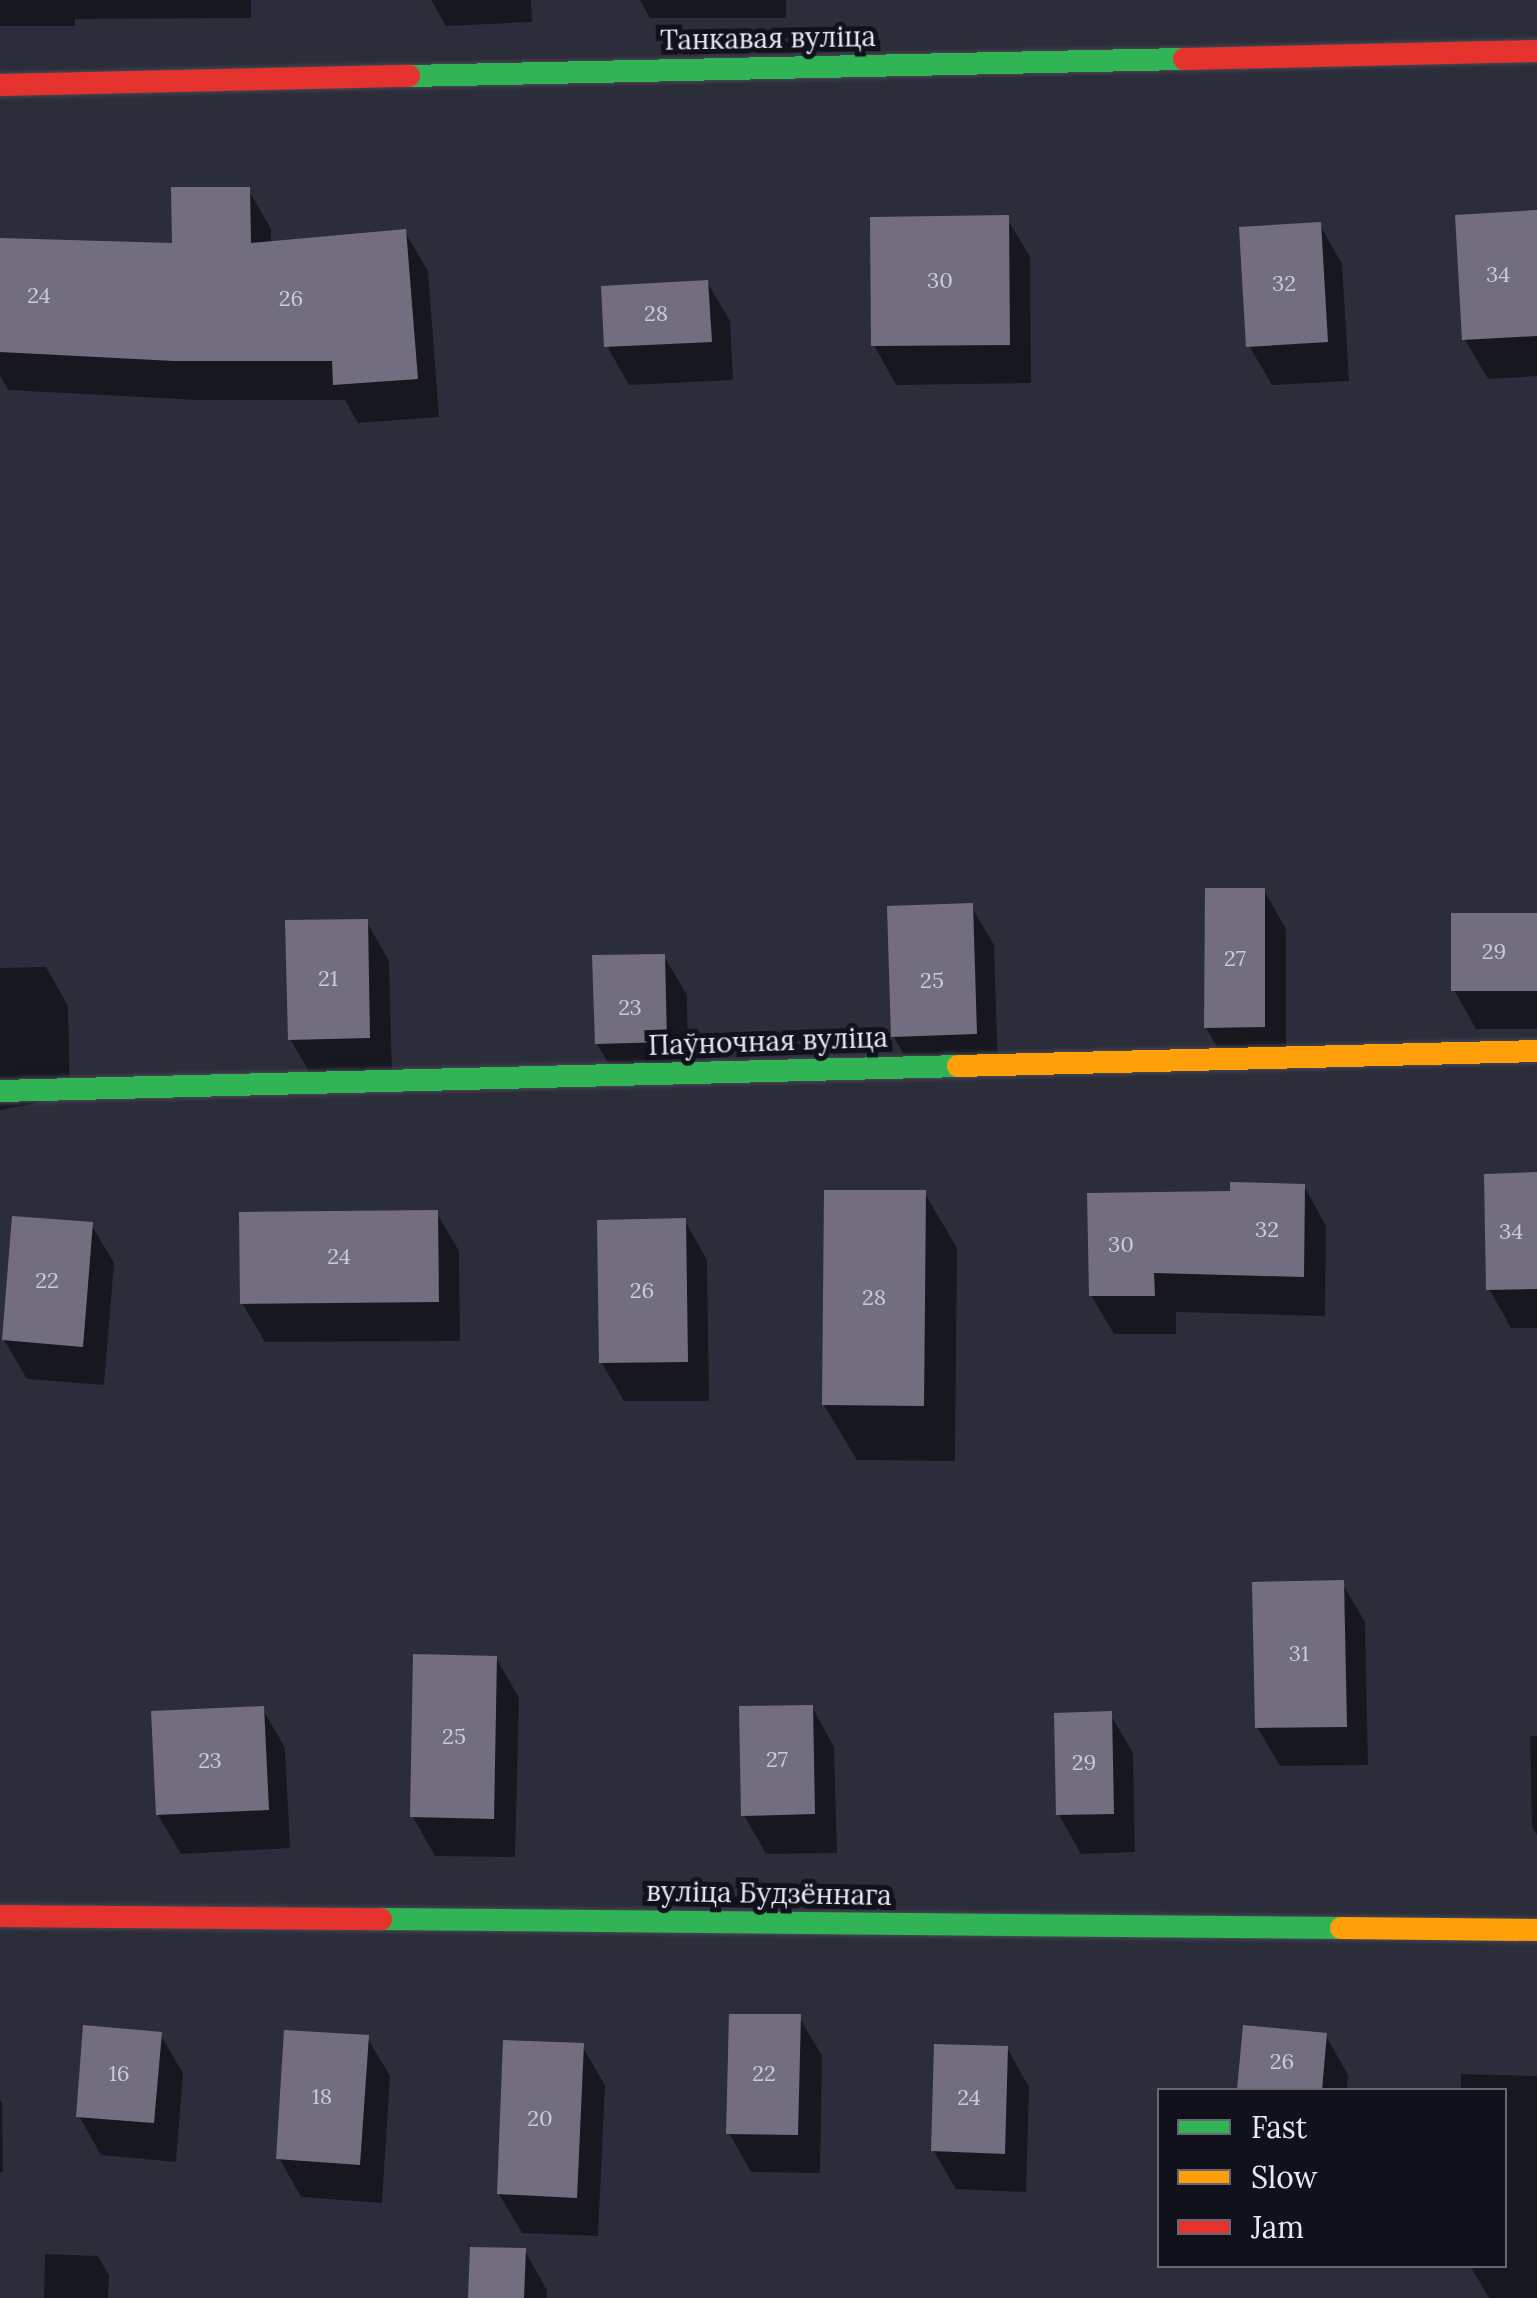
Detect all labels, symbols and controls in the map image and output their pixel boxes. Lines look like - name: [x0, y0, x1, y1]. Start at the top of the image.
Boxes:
- street label: Танкавая вуліца: [660, 19, 876, 57]
- house number: 34: [1486, 262, 1510, 288]
- house number: 30: [927, 268, 953, 294]
- house number: 32: [1272, 271, 1296, 297]
- house number: 24: [27, 283, 51, 309]
- house number: 26: [279, 286, 303, 312]
- house number: 28: [644, 301, 668, 327]
- house number: 29: [1482, 939, 1506, 965]
- house number: 27: [1224, 946, 1246, 972]
- house number: 21: [318, 966, 338, 992]
- house number: 25: [920, 968, 944, 994]
- house number: 23: [618, 995, 642, 1021]
- street label: Паўночная вуліца: [648, 1020, 888, 1062]
- house number: 32: [1255, 1217, 1279, 1243]
- house number: 34: [1499, 1219, 1523, 1245]
- house number: 30: [1108, 1232, 1134, 1258]
- house number: 24: [327, 1244, 351, 1270]
- house number: 22: [35, 1268, 59, 1294]
- house number: 26: [630, 1278, 654, 1304]
- house number: 28: [862, 1285, 886, 1311]
- house number: 31: [1289, 1641, 1309, 1667]
- house number: 25: [442, 1724, 466, 1750]
- house number: 27: [766, 1747, 788, 1773]
- house number: 23: [198, 1748, 222, 1774]
- house number: 29: [1072, 1750, 1096, 1776]
- street label: вуліца Будзённага: [646, 1874, 892, 1912]
- house number: 26: [1270, 2049, 1294, 2075]
- house number: 16: [109, 2061, 129, 2087]
- house number: 22: [752, 2061, 776, 2087]
- house number: 18: [312, 2084, 332, 2110]
- house number: 24: [957, 2085, 981, 2111]
- legend: [1157, 2088, 1507, 2268]
- house number: 20: [527, 2106, 553, 2132]
- text: Fast: [1251, 2108, 1307, 2146]
- text: Slow: [1251, 2158, 1317, 2196]
- text: Jam: [1251, 2208, 1304, 2246]

